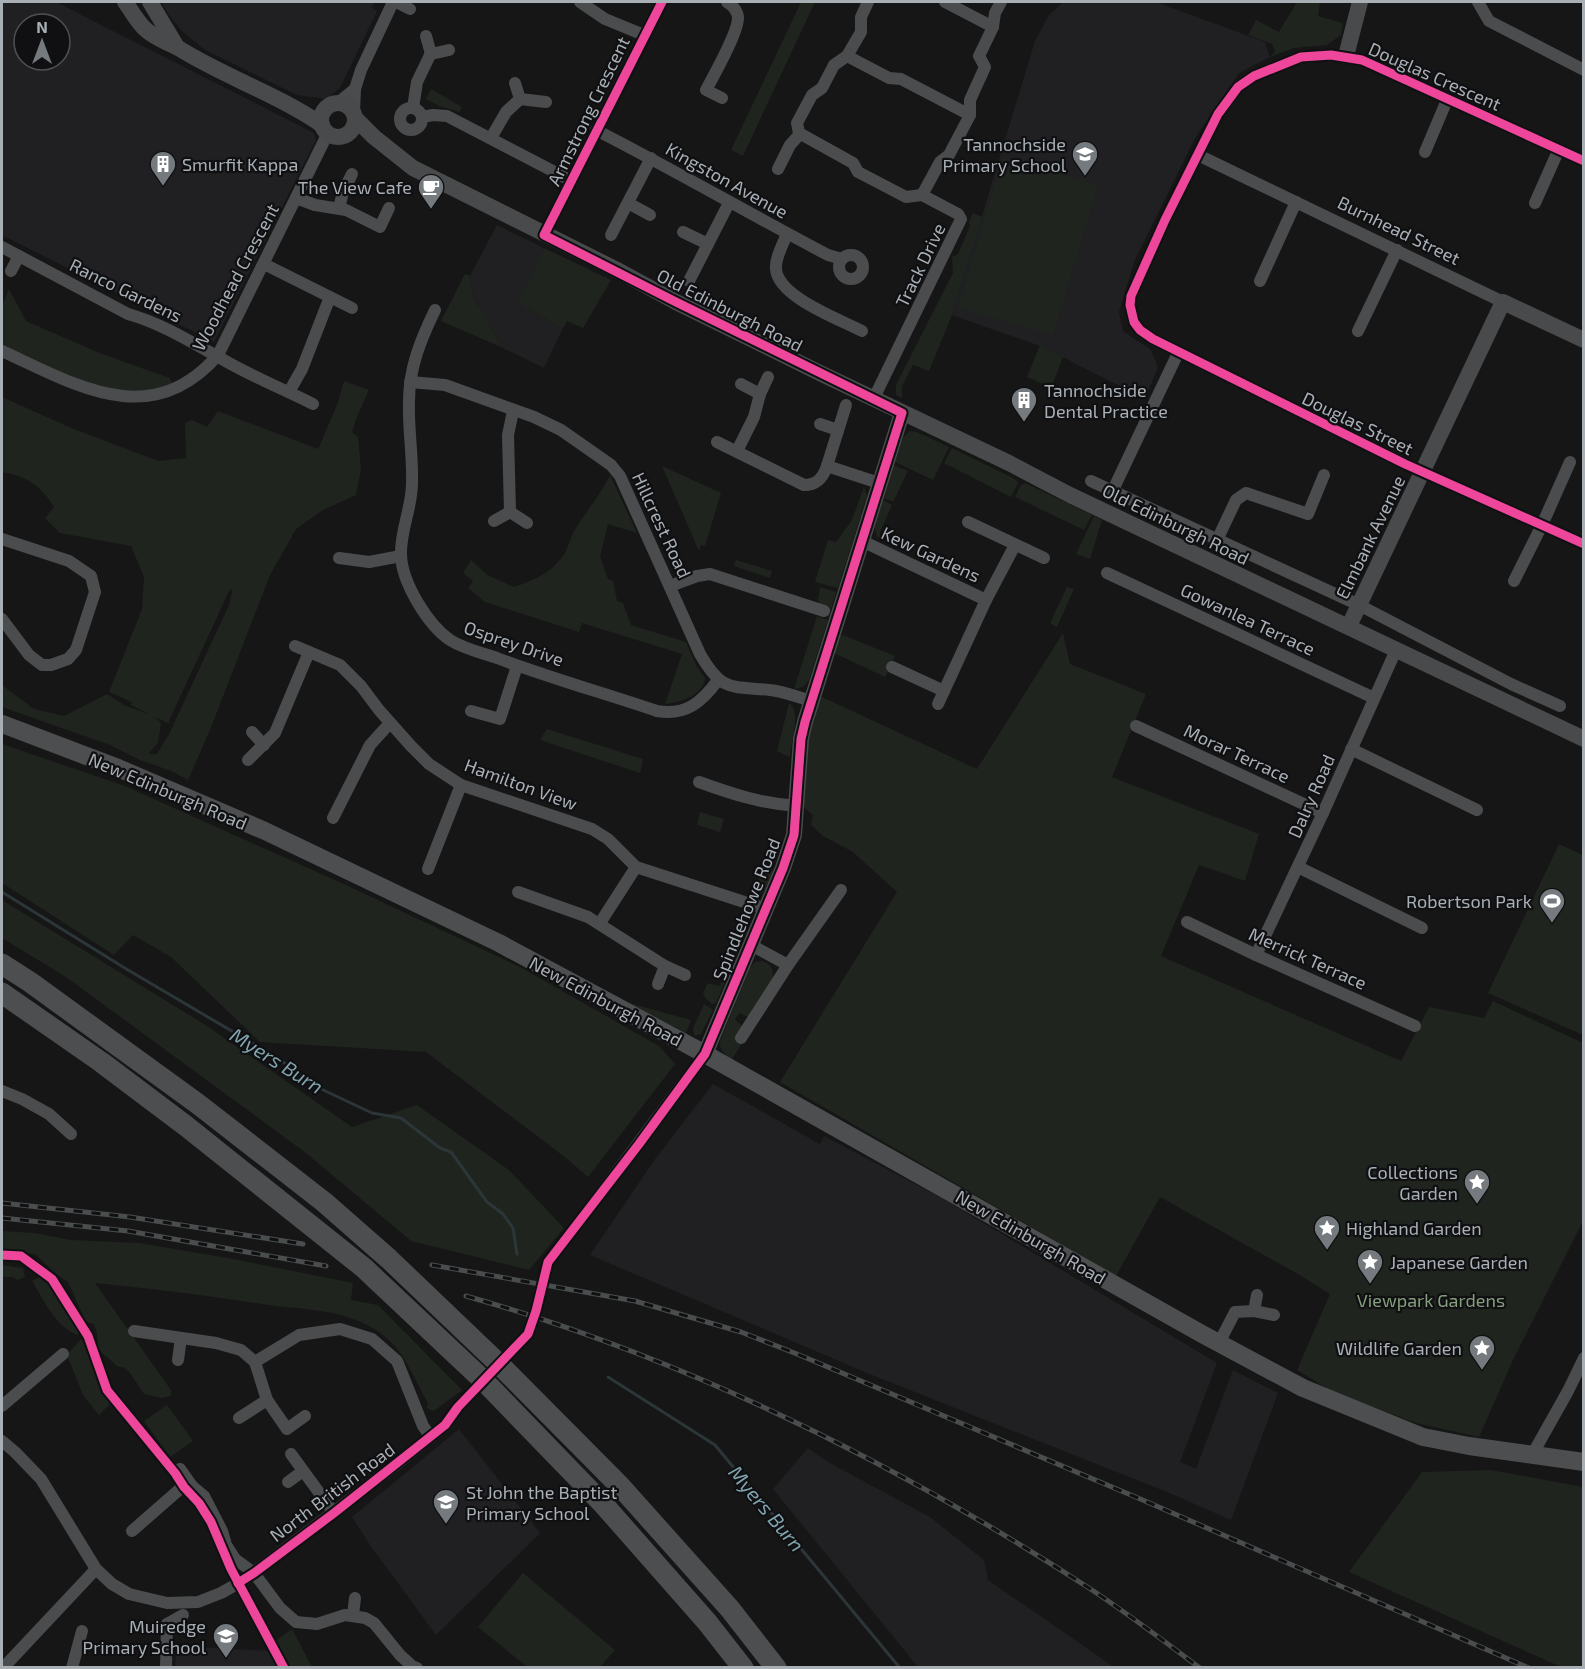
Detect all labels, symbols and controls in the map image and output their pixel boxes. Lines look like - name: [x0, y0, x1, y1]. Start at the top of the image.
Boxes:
- north arrow: [12, 12, 72, 72]
- text: N: [36, 17, 48, 36]
- street label: Armstrong Crescent: [542, 33, 634, 189]
- street label: Douglas Crescent: [1365, 37, 1505, 115]
- place label: Tannochside Primary School: [943, 133, 1067, 176]
- street label: Kingston Avenue: [662, 137, 792, 223]
- school or university icon: Tannochside Primary School: [1070, 139, 1100, 177]
- building icon: Smurfit Kappa: [148, 149, 178, 187]
- place label: Smurfit Kappa: [182, 153, 298, 175]
- cafe icon: The View Cafe: [416, 172, 446, 210]
- place label: The View Cafe: [298, 176, 412, 198]
- street label: Burnhead Street: [1334, 191, 1464, 269]
- street label: Woodhead Crescent: [187, 200, 283, 354]
- street label: Track Drive: [890, 220, 950, 310]
- street label: Ranco Gardens: [66, 253, 186, 327]
- street label: Old Edinburgh Road: [653, 264, 807, 356]
- place label: Tannochside Dental Practice: [1044, 379, 1168, 422]
- building icon: Tannochside Dental Practice: [1009, 385, 1039, 423]
- street label: Douglas Street: [1299, 387, 1417, 459]
- street label: Hillcrest Road: [628, 469, 696, 581]
- street label: Elmbank Avenue: [1331, 472, 1409, 602]
- street label: Old Edinburgh Road: [1099, 479, 1253, 569]
- street label: Kew Gardens: [878, 522, 984, 586]
- street label: Gowanlea Terrace: [1177, 578, 1319, 660]
- street label: Osprey Drive: [461, 616, 567, 670]
- street label: Morar Terrace: [1181, 719, 1293, 787]
- street label: New Edinburgh Road: [86, 748, 250, 834]
- street label: Dalry Road: [1283, 751, 1339, 841]
- street label: Hamilton View: [462, 753, 581, 815]
- street label: Spindlehowe Road: [707, 835, 785, 983]
- sports icon: Robertson Park: [1537, 886, 1567, 924]
- place label: Robertson Park: [1406, 890, 1532, 912]
- street label: Merrick Terrace: [1246, 922, 1370, 994]
- street label: New Edinburgh Road: [526, 951, 686, 1051]
- water label: Myers Burn: [226, 1022, 328, 1099]
- place label: Collections Garden: [1367, 1161, 1458, 1204]
- place icon: Collections Garden: [1462, 1167, 1492, 1205]
- street label: New Edinburgh Road: [952, 1185, 1110, 1289]
- place icon: Highland Garden: [1312, 1213, 1342, 1251]
- place label: Highland Garden: [1346, 1217, 1482, 1239]
- place icon: Japanese Garden: [1355, 1247, 1385, 1285]
- place label: Japanese Garden: [1390, 1251, 1528, 1273]
- park label: Viewpark Gardens: [1357, 1289, 1505, 1311]
- place icon: Wildlife Garden: [1467, 1333, 1497, 1371]
- place label: Wildlife Garden: [1336, 1337, 1462, 1359]
- street label: North British Road: [265, 1438, 399, 1546]
- water label: Myers Burn: [723, 1460, 810, 1557]
- place label: St John the Baptist Primary School: [466, 1481, 617, 1524]
- school or university icon: St John the Baptist Primary School: [431, 1487, 461, 1525]
- place label: Muiredge Primary School: [83, 1615, 207, 1658]
- school or university icon: Muiredge Primary School: [211, 1621, 241, 1659]

